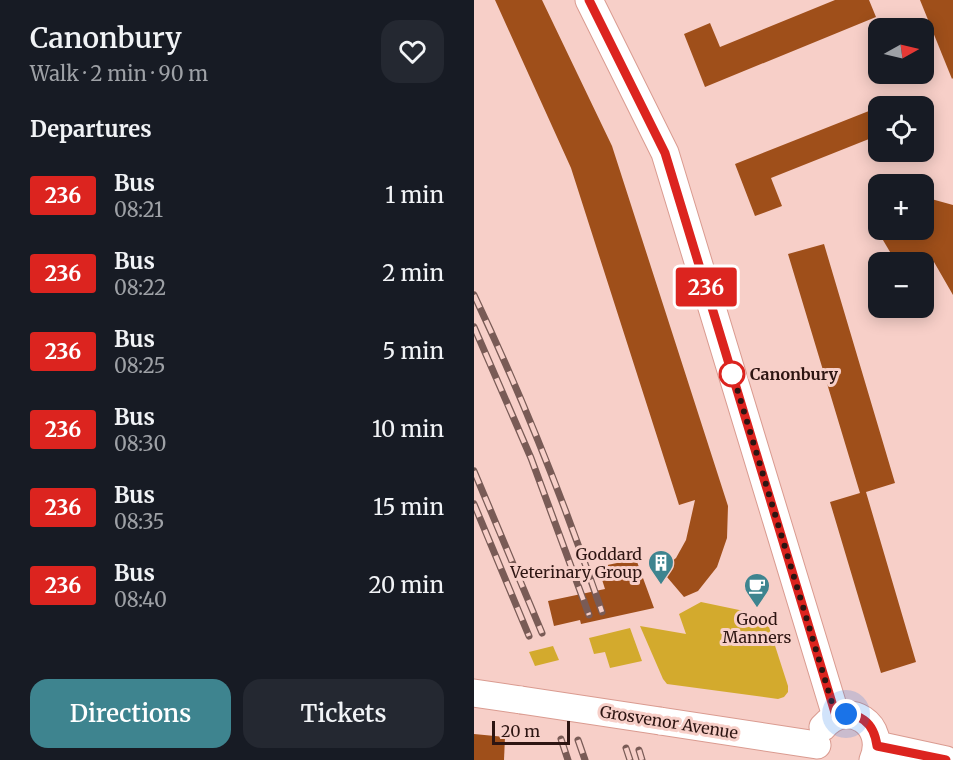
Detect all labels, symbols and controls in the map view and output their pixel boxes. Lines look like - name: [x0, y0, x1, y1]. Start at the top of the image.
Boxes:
- north arrow: [868, 18, 934, 84]
- map controls: [868, 18, 934, 318]
- text: Canonbury: [30, 20, 182, 56]
- button: heart: [381, 20, 444, 83]
- text: Walk · 2 min · 90 m: [30, 61, 208, 86]
- button: locate: [868, 96, 934, 162]
- text: Departures: [30, 115, 152, 143]
- text: Bus: [114, 169, 155, 197]
- button: +: [868, 174, 934, 240]
- text: 1 min: [385, 181, 444, 209]
- text: 236: [45, 182, 81, 209]
- text: 08:21: [114, 197, 163, 222]
- text: Bus: [114, 247, 155, 275]
- button: −: [868, 252, 934, 318]
- text: 2 min: [382, 259, 444, 287]
- text: 236: [45, 260, 81, 287]
- line badge: 236: [672, 268, 740, 306]
- text: 236: [688, 274, 724, 301]
- text: 08:22: [114, 275, 166, 300]
- text: Bus: [114, 325, 155, 353]
- text: 5 min: [382, 337, 444, 365]
- text: 236: [45, 338, 81, 365]
- text: 08:25: [114, 353, 166, 378]
- marker: Canonbury: [719, 361, 745, 387]
- place label: Canonbury: [750, 364, 839, 384]
- text: Bus: [114, 403, 155, 431]
- text: 10 min: [372, 415, 444, 443]
- text: 236: [45, 416, 81, 443]
- text: 08:30: [114, 431, 166, 456]
- text: Bus: [114, 481, 155, 509]
- text: 15 min: [373, 493, 444, 521]
- text: 236: [45, 494, 81, 521]
- text: 08:35: [114, 509, 164, 534]
- place label: Goddard Veterinary Group: [509, 544, 642, 582]
- building icon: Goddard Veterinary Group: [646, 548, 676, 586]
- text: Bus: [114, 559, 155, 587]
- text: 20 min: [368, 571, 444, 599]
- cafe icon: Good Manners: [742, 571, 772, 609]
- text: 236: [45, 572, 81, 599]
- text: 08:40: [114, 587, 167, 612]
- place label: Good Manners: [723, 609, 792, 647]
- button: Directions: [30, 679, 231, 748]
- button: Tickets: [243, 679, 444, 748]
- your location: [831, 699, 861, 729]
- street label: Grosvenor Avenue: [599, 701, 739, 743]
- scale bar: [492, 718, 570, 746]
- text: 20 m: [501, 721, 540, 741]

